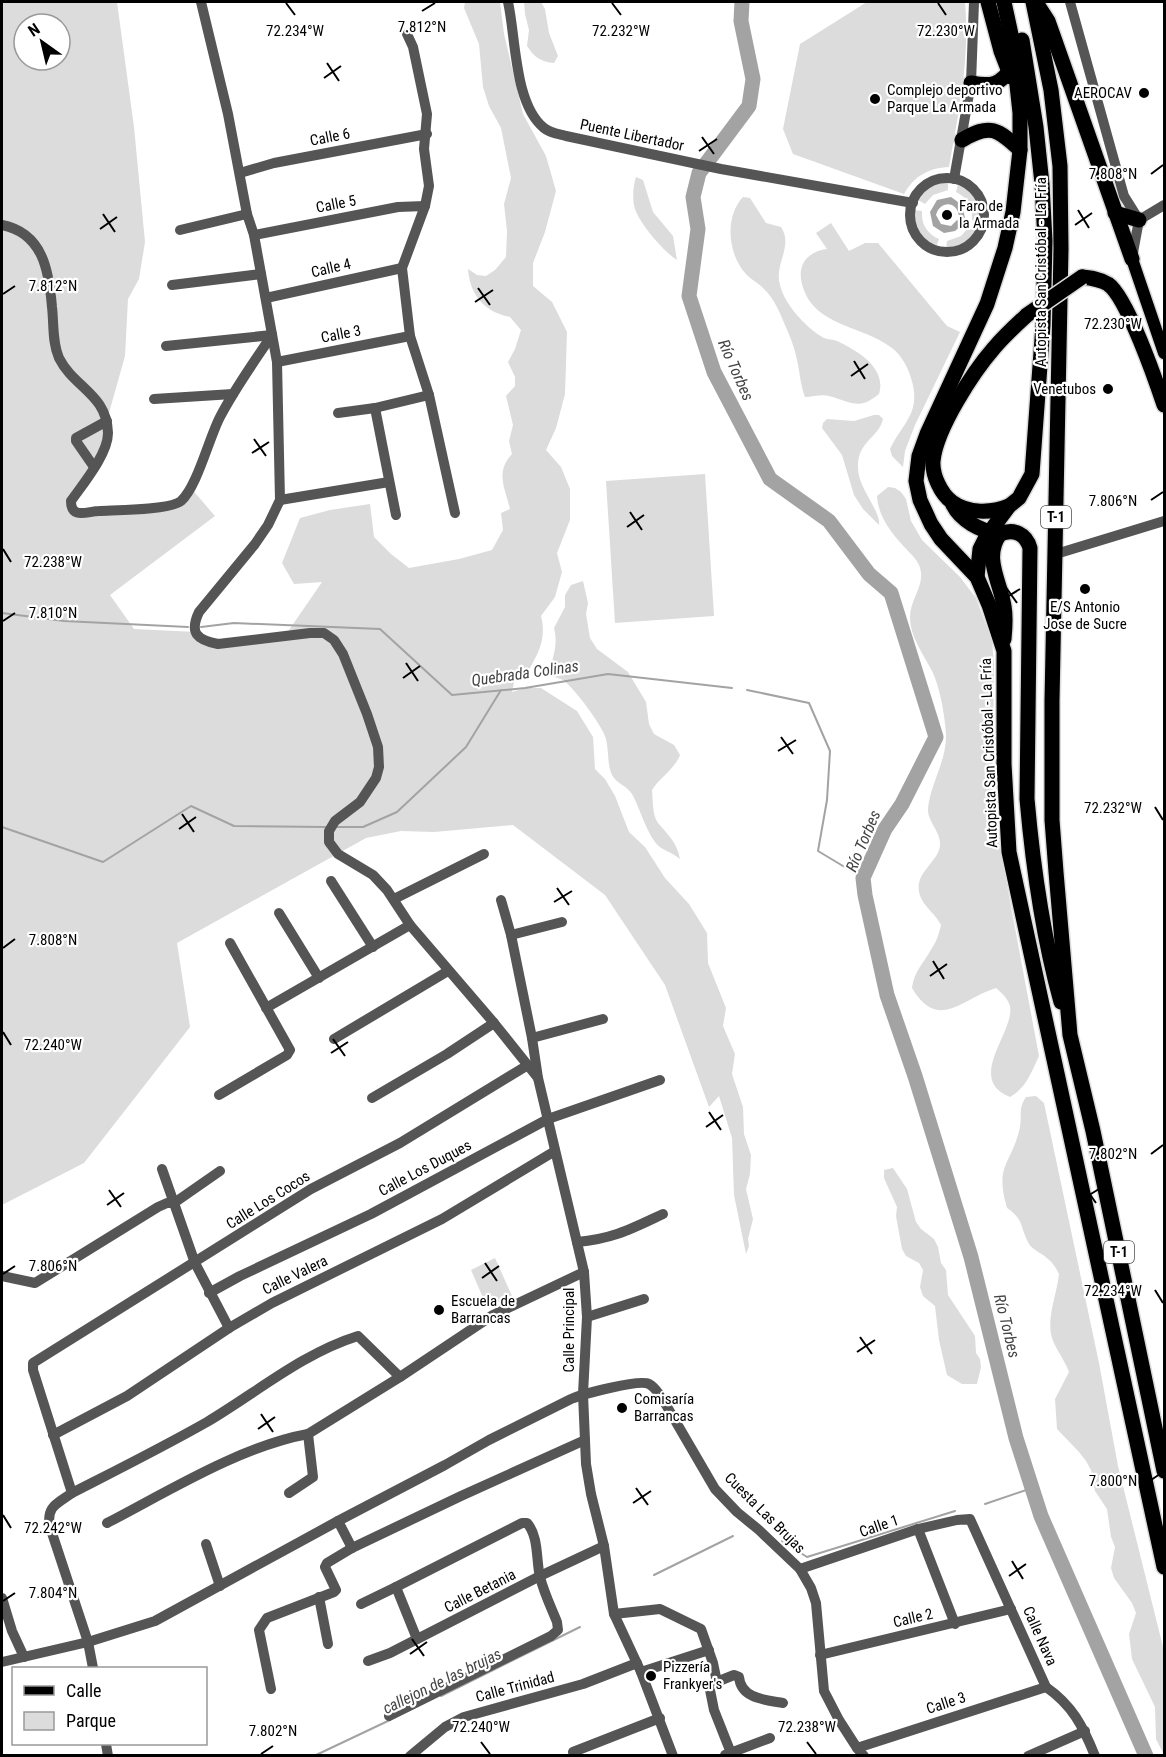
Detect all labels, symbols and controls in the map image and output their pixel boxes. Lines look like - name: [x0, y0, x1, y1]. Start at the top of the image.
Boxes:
- north arrow: [12, 12, 72, 72]
- text: 7.812°N: [398, 18, 446, 36]
- text: N: [25, 19, 43, 41]
- text: 72.234°W: [266, 22, 325, 40]
- text: 72.232°W: [592, 22, 651, 40]
- text: 72.230°W: [917, 22, 976, 40]
- place label: Complejo deportivo Parque La Armada: [887, 81, 1003, 116]
- place label: AEROCAV: [1074, 84, 1133, 102]
- marker: AEROCAV: [1137, 86, 1151, 100]
- marker: Complejo deportivo Parque La Armada: [868, 92, 882, 106]
- street label: Puente Libertador: [578, 115, 686, 155]
- street label: Calle 6: [308, 124, 352, 150]
- text: 7.808°N: [1089, 165, 1137, 183]
- street label: Autopista San Cristóbal - La Fría: [1032, 177, 1050, 367]
- street label: Calle 5: [314, 191, 358, 217]
- place label: Faro de la Armada: [959, 197, 1019, 232]
- marker: Faro de la Armada: [940, 208, 954, 222]
- street label: Calle 4: [309, 255, 353, 281]
- text: 7.812°N: [29, 277, 77, 295]
- text: 72.230°W: [1084, 315, 1143, 333]
- street label: Calle 3: [319, 321, 363, 347]
- water label: Río Torbes: [714, 337, 758, 403]
- place label: Venetubos: [1033, 380, 1096, 398]
- marker: Venetubos: [1101, 382, 1115, 396]
- text: 7.806°N: [1089, 492, 1137, 510]
- road number: T-1: [1041, 506, 1071, 528]
- text: 72.238°W: [24, 553, 83, 571]
- marker: E/S Antonio Jose de Sucre: [1078, 582, 1092, 596]
- place label: E/S Antonio Jose de Sucre: [1043, 598, 1127, 633]
- text: 7.810°N: [29, 604, 77, 622]
- water label: Quebrada Colinas: [470, 656, 580, 690]
- street label: Autopista San Cristóbal - La Fría: [977, 658, 1001, 848]
- text: 72.232°W: [1084, 799, 1143, 817]
- water label: Río Torbes: [842, 807, 884, 875]
- text: 7.808°N: [29, 931, 77, 949]
- text: 72.240°W: [24, 1036, 83, 1054]
- street label: Calle Los Duques: [376, 1136, 475, 1200]
- text: 7.802°N: [1089, 1145, 1137, 1163]
- street label: Calle Los Cocos: [223, 1167, 313, 1233]
- road number: T-1: [1104, 1241, 1134, 1263]
- street label: Calle Valera: [259, 1252, 331, 1298]
- text: 7.806°N: [29, 1257, 77, 1275]
- text: 72.234°W: [1084, 1282, 1143, 1300]
- street label: Calle Principal: [560, 1287, 578, 1373]
- place label: Escuela de Barrancas: [451, 1292, 515, 1327]
- water label: Río Torbes: [990, 1292, 1024, 1360]
- marker: Escuela de Barrancas: [432, 1303, 446, 1317]
- place label: Comisaría Barrancas: [634, 1390, 694, 1425]
- marker: Comisaría Barrancas: [615, 1401, 629, 1415]
- street label: Cuesta Las Brujas: [721, 1469, 809, 1557]
- text: 7.800°N: [1089, 1472, 1137, 1490]
- street label: Calle 1: [857, 1511, 901, 1541]
- text: 72.242°W: [24, 1519, 83, 1537]
- street label: Calle Betania: [441, 1565, 519, 1617]
- text: 7.804°N: [29, 1584, 77, 1602]
- street label: Calle Nava: [1019, 1604, 1061, 1668]
- street label: Calle 2: [891, 1605, 935, 1631]
- water label: callejon de las brujas: [380, 1644, 504, 1718]
- place label: Pizzería Frankyer's: [663, 1658, 722, 1693]
- legend: [12, 1667, 207, 1745]
- street label: Calle Trinidad: [474, 1668, 556, 1706]
- marker: Pizzería Frankyer's: [644, 1669, 658, 1683]
- text: Calle: [66, 1680, 102, 1701]
- street label: Calle 3: [924, 1688, 968, 1718]
- text: Parque: [66, 1710, 116, 1731]
- text: 72.240°W: [452, 1718, 511, 1736]
- text: 72.238°W: [778, 1718, 837, 1736]
- text: 7.802°N: [249, 1722, 297, 1740]

